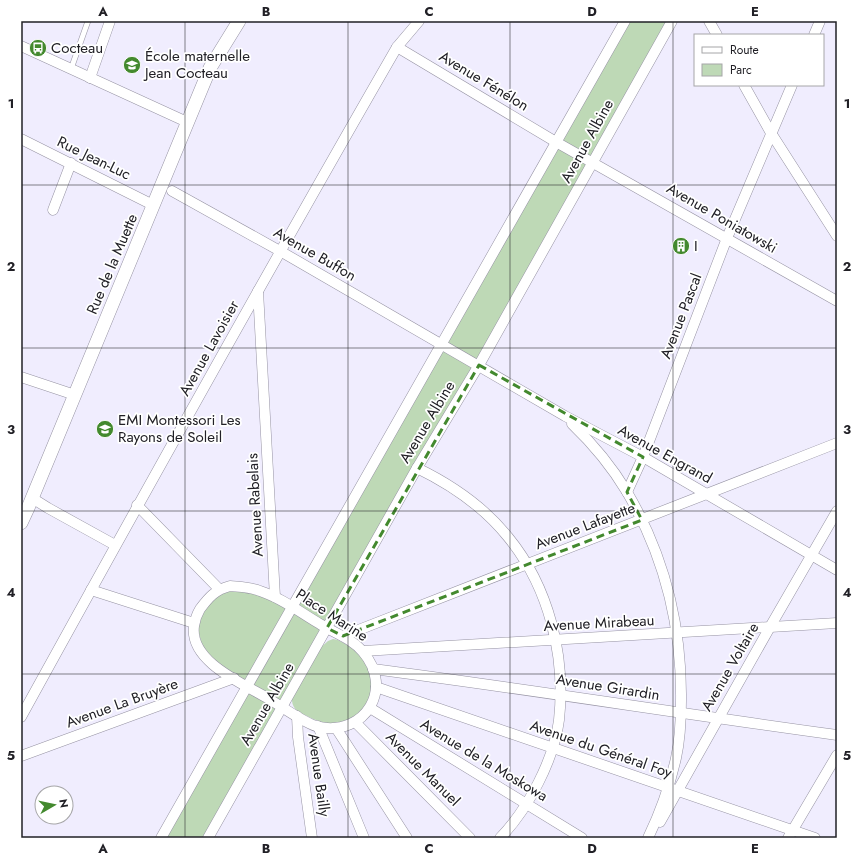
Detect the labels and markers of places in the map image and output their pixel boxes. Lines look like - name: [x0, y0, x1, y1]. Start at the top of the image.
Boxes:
- place label: Cocteau: [51, 37, 103, 59]
- bus stop icon: Cocteau: [28, 38, 48, 58]
- place label: École maternelle Jean Cocteau: [143, 45, 250, 84]
- school or university icon: École maternelle Jean Cocteau: [122, 55, 142, 75]
- place label: I: [694, 235, 698, 257]
- building icon: I: [671, 236, 691, 256]
- place label: EMI Montessori Les Rayons de Soleil: [118, 409, 240, 448]
- school or university icon: EMI Montessori Les Rayons de Soleil: [95, 419, 115, 439]

